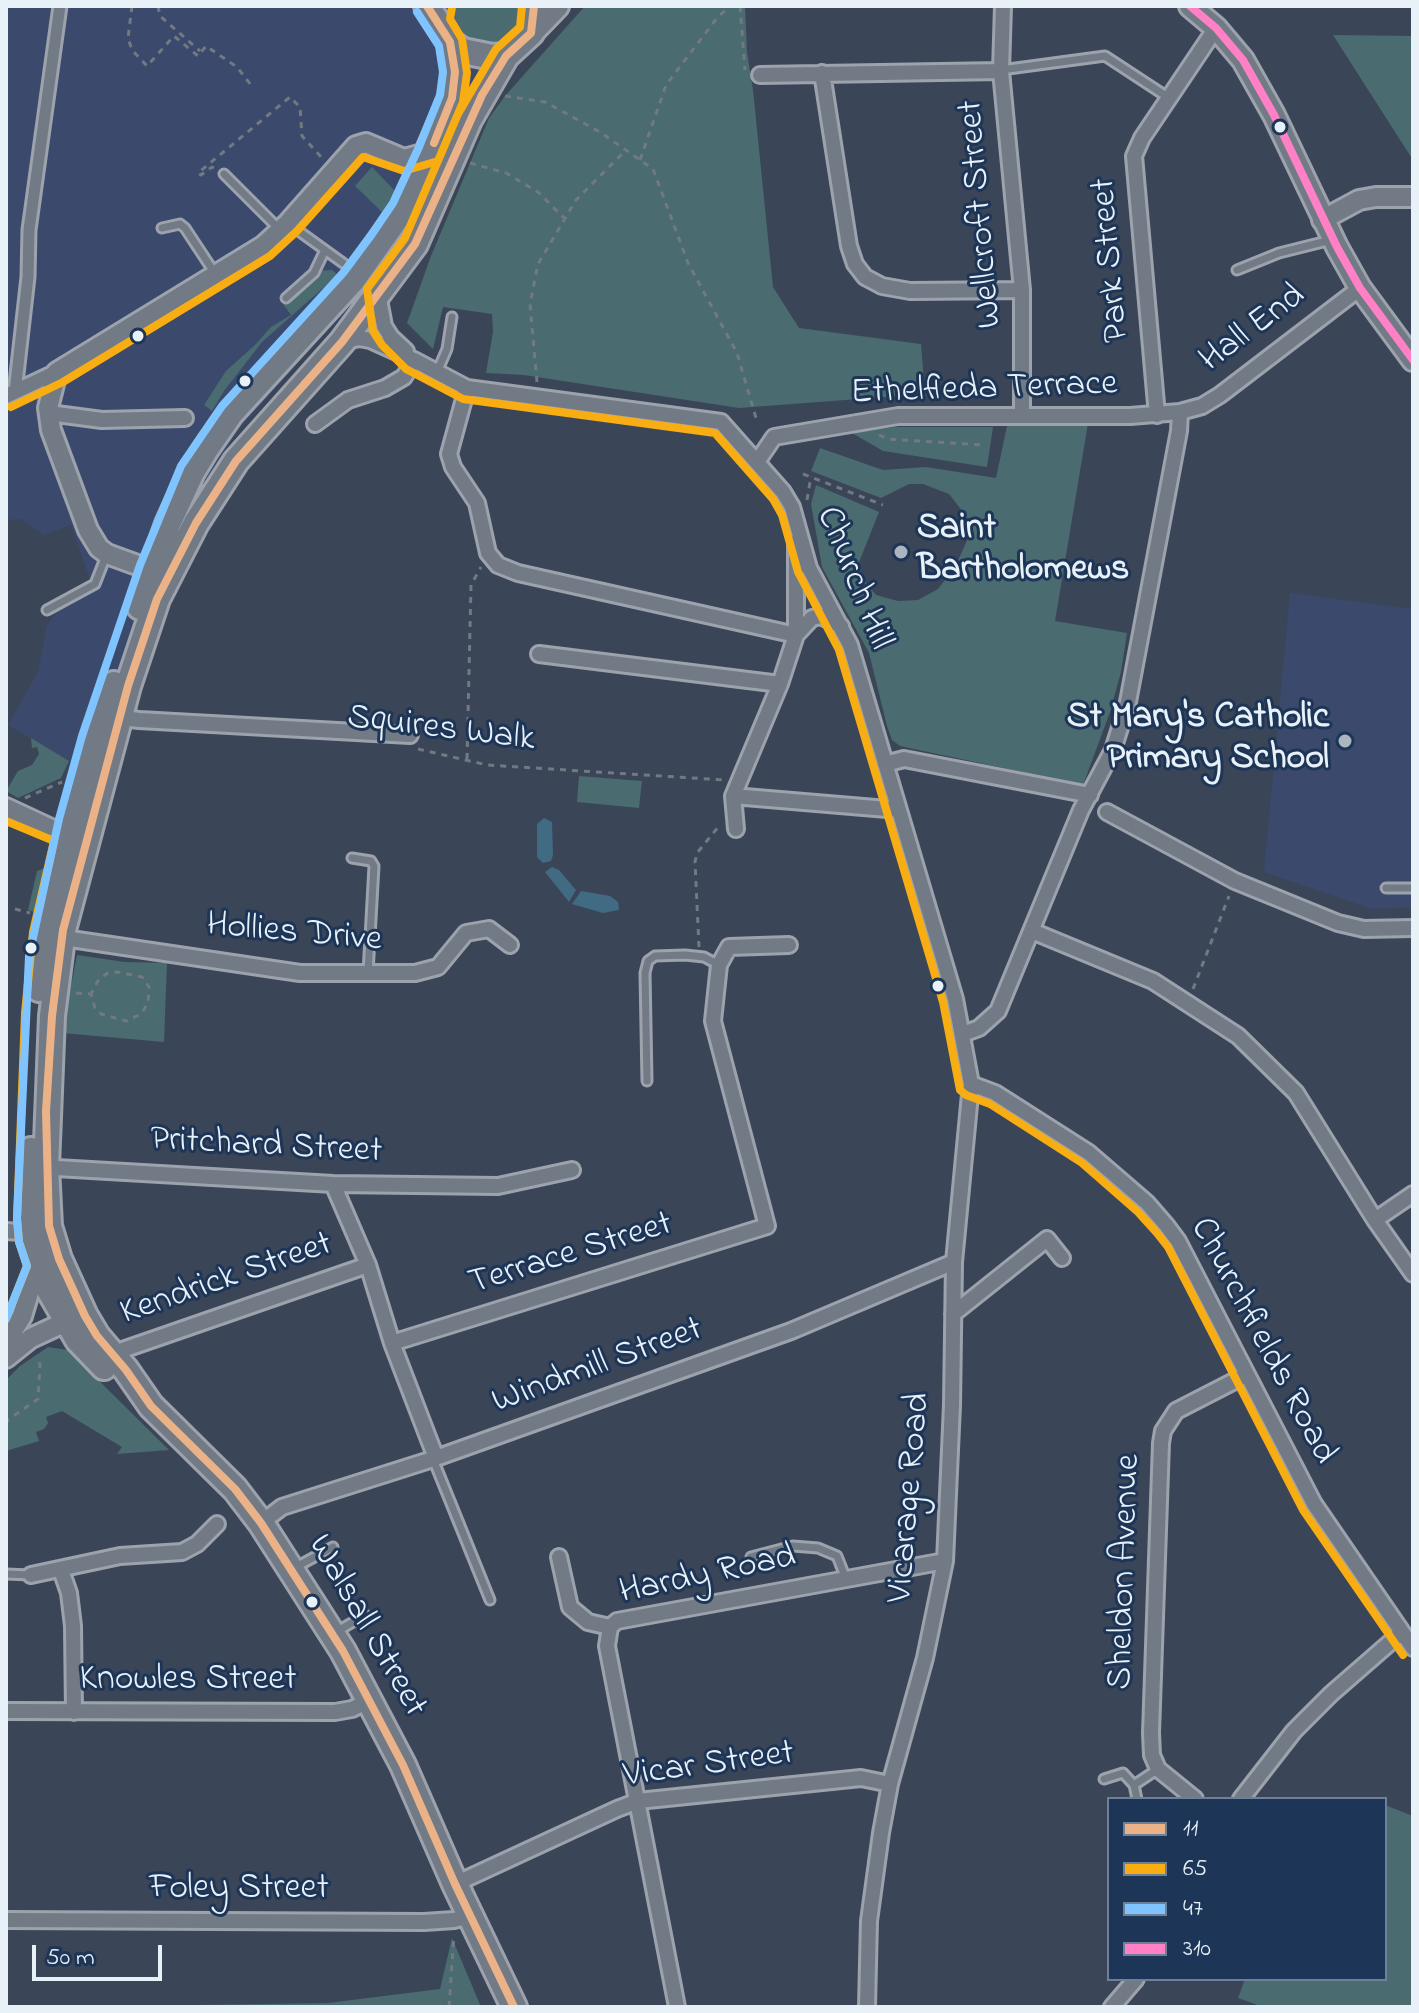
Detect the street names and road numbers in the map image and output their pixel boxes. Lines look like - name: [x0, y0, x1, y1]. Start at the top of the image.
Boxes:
- street label: Wellcroft Street: [951, 98, 1015, 330]
- street label: Park Street: [1084, 176, 1142, 344]
- street label: Hall End: [1193, 276, 1315, 384]
- street label: Ethelfleda Terrace: [850, 365, 1118, 417]
- street label: Church Hill: [804, 501, 900, 657]
- street label: Squires Walk: [345, 698, 537, 764]
- street label: Hollies Drive: [205, 906, 383, 964]
- street label: Pritchard Street: [149, 1120, 383, 1176]
- street label: Terrace Street: [464, 1205, 678, 1307]
- street label: Churchfields Road: [1178, 1211, 1344, 1473]
- street label: Kendrick Street: [116, 1225, 338, 1337]
- street label: Windmill Street: [487, 1310, 709, 1426]
- street label: Vicarage Road: [881, 1391, 943, 1605]
- street label: Sheldon Avenue: [1101, 1453, 1153, 1691]
- street label: Walsall Street: [296, 1528, 434, 1726]
- street label: Hardy Road: [616, 1537, 800, 1617]
- street label: Knowles Street: [79, 1660, 297, 1704]
- street label: Vicar Street: [621, 1734, 797, 1800]
- street label: Foley Street: [149, 1869, 329, 1913]

